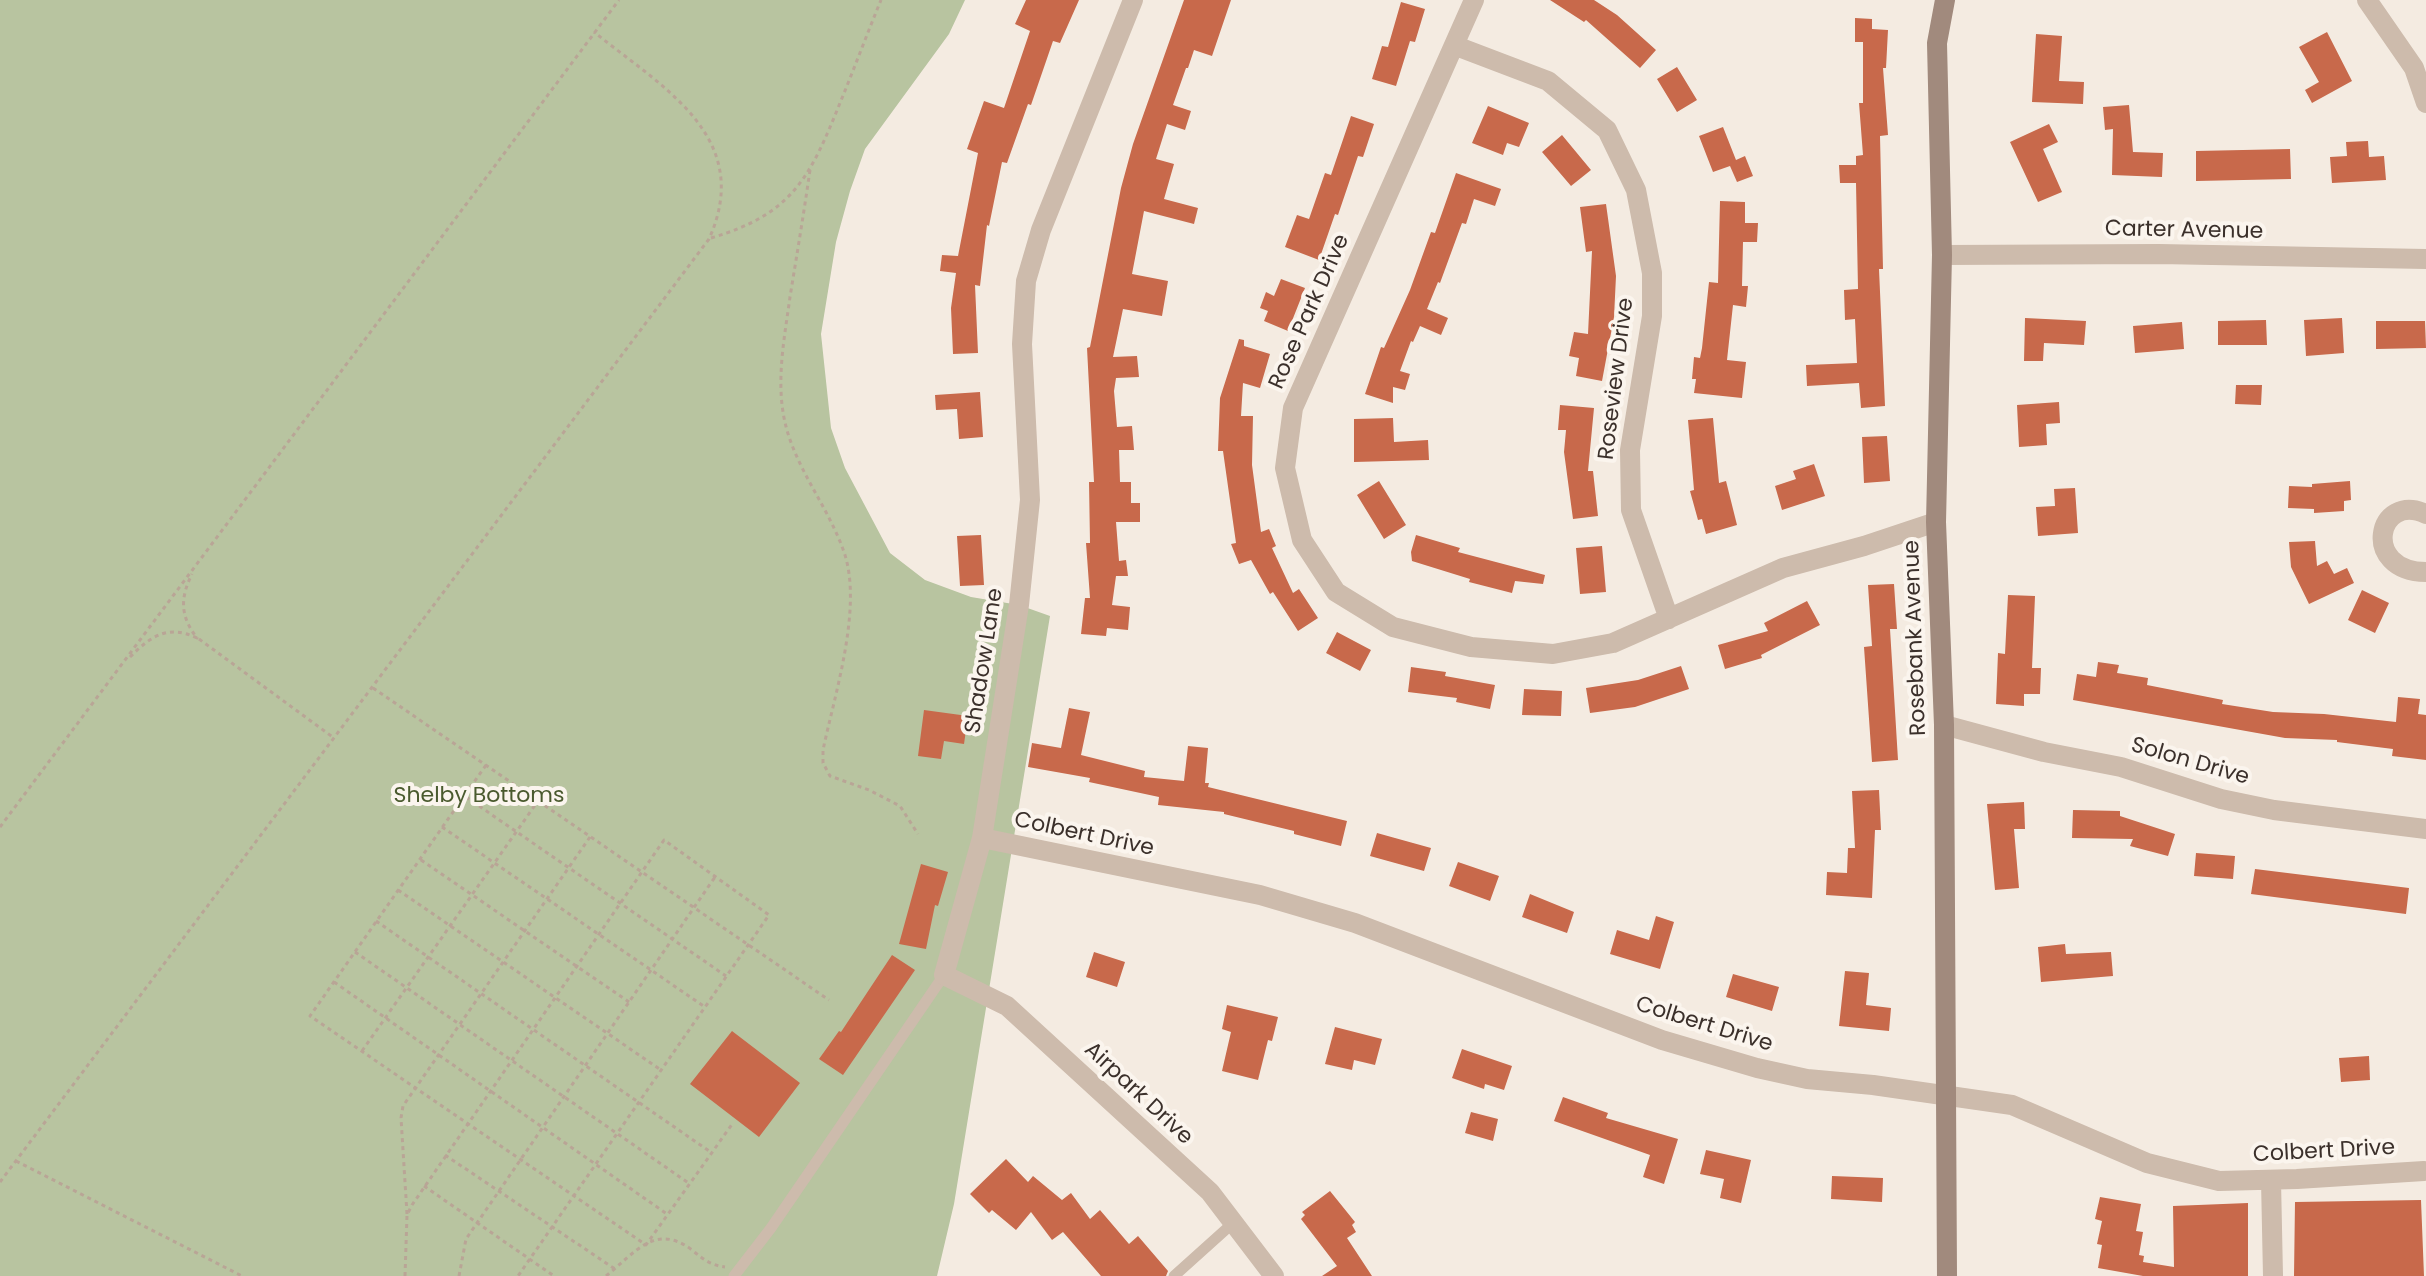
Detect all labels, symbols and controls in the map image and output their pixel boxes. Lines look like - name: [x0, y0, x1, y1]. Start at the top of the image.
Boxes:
- street label: Carter Avenue: [2105, 216, 2263, 246]
- street label: Rose Park Drive: [1264, 231, 1356, 393]
- street label: Roseview Drive: [1594, 296, 1640, 462]
- street label: Rosebank Avenue: [1899, 539, 1933, 737]
- street label: Shadow Lane: [960, 586, 1010, 736]
- street label: Solon Drive: [2128, 733, 2252, 791]
- park label: Shelby Bottoms: [394, 783, 564, 809]
- street label: Colbert Drive: [1012, 807, 1156, 863]
- street label: Colbert Drive: [1632, 992, 1776, 1058]
- street label: Airpark Drive: [1078, 1037, 1198, 1151]
- street label: Colbert Drive: [2252, 1135, 2396, 1169]

